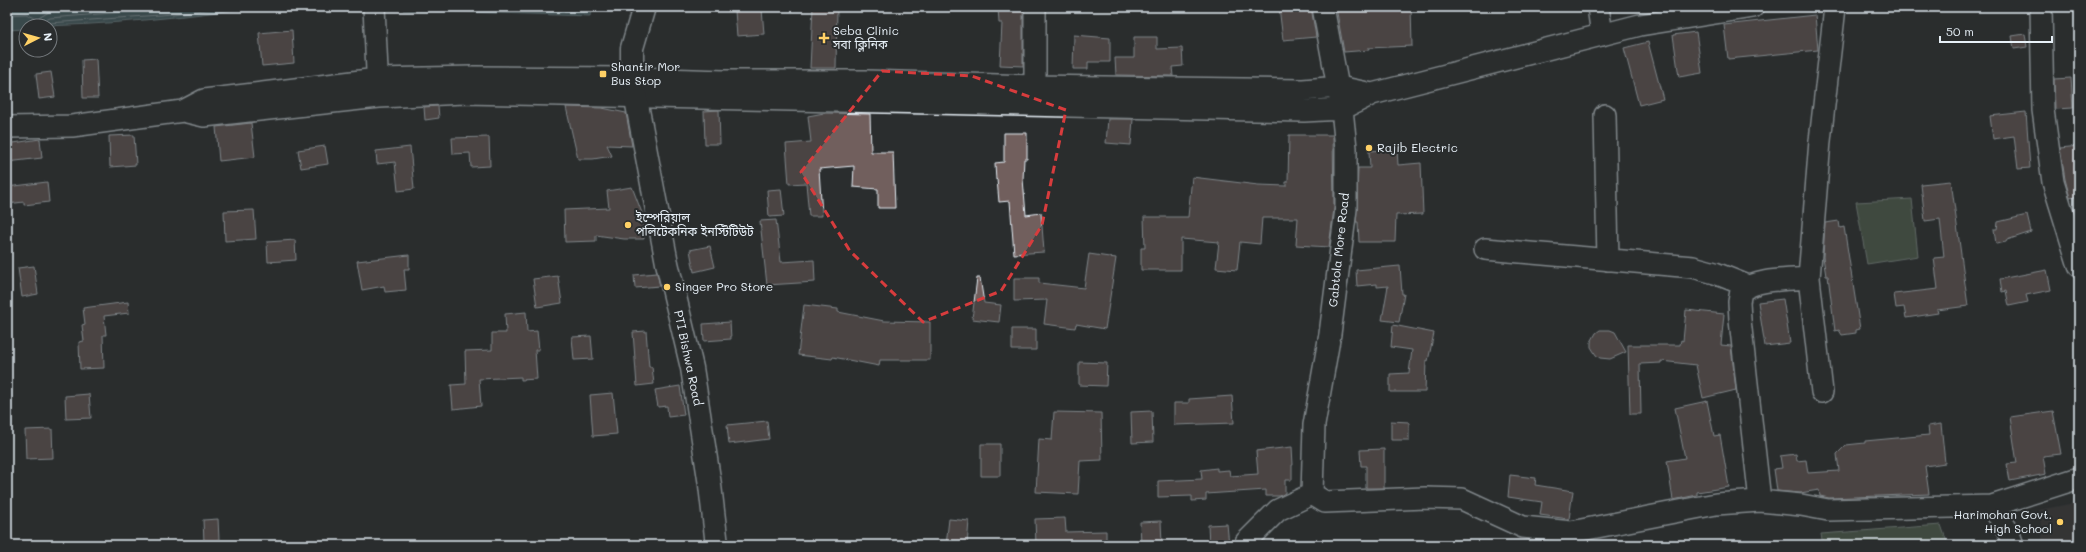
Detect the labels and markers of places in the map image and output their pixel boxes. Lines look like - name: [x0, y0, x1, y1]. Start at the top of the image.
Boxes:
- place label: Seba Clinic সবা ক্লিনিক: [832, 22, 899, 52]
- marker: Seba Clinic সবা ক্লিনিক: [818, 32, 830, 44]
- place label: Shantir Mor Bus Stop: [611, 58, 680, 88]
- marker: Shantir Mor Bus Stop: [598, 69, 608, 79]
- place label: Rajib Electric: [1377, 139, 1458, 155]
- marker: Rajib Electric: [1364, 143, 1374, 153]
- place label: ইম্পেরিয়াল পলিটেকনিক ইনস্টিটিউট: [635, 209, 754, 239]
- marker: ইম্পেরিয়াল পলিটেকনিক ইনস্টিটিউট: [623, 220, 633, 230]
- place label: Singer Pro Store: [675, 278, 773, 294]
- marker: Singer Pro Store: [662, 282, 672, 292]
- place label: Harimohan Govt. High School: [1954, 506, 2052, 536]
- marker: Harimohan Govt. High School: [2055, 517, 2065, 527]

